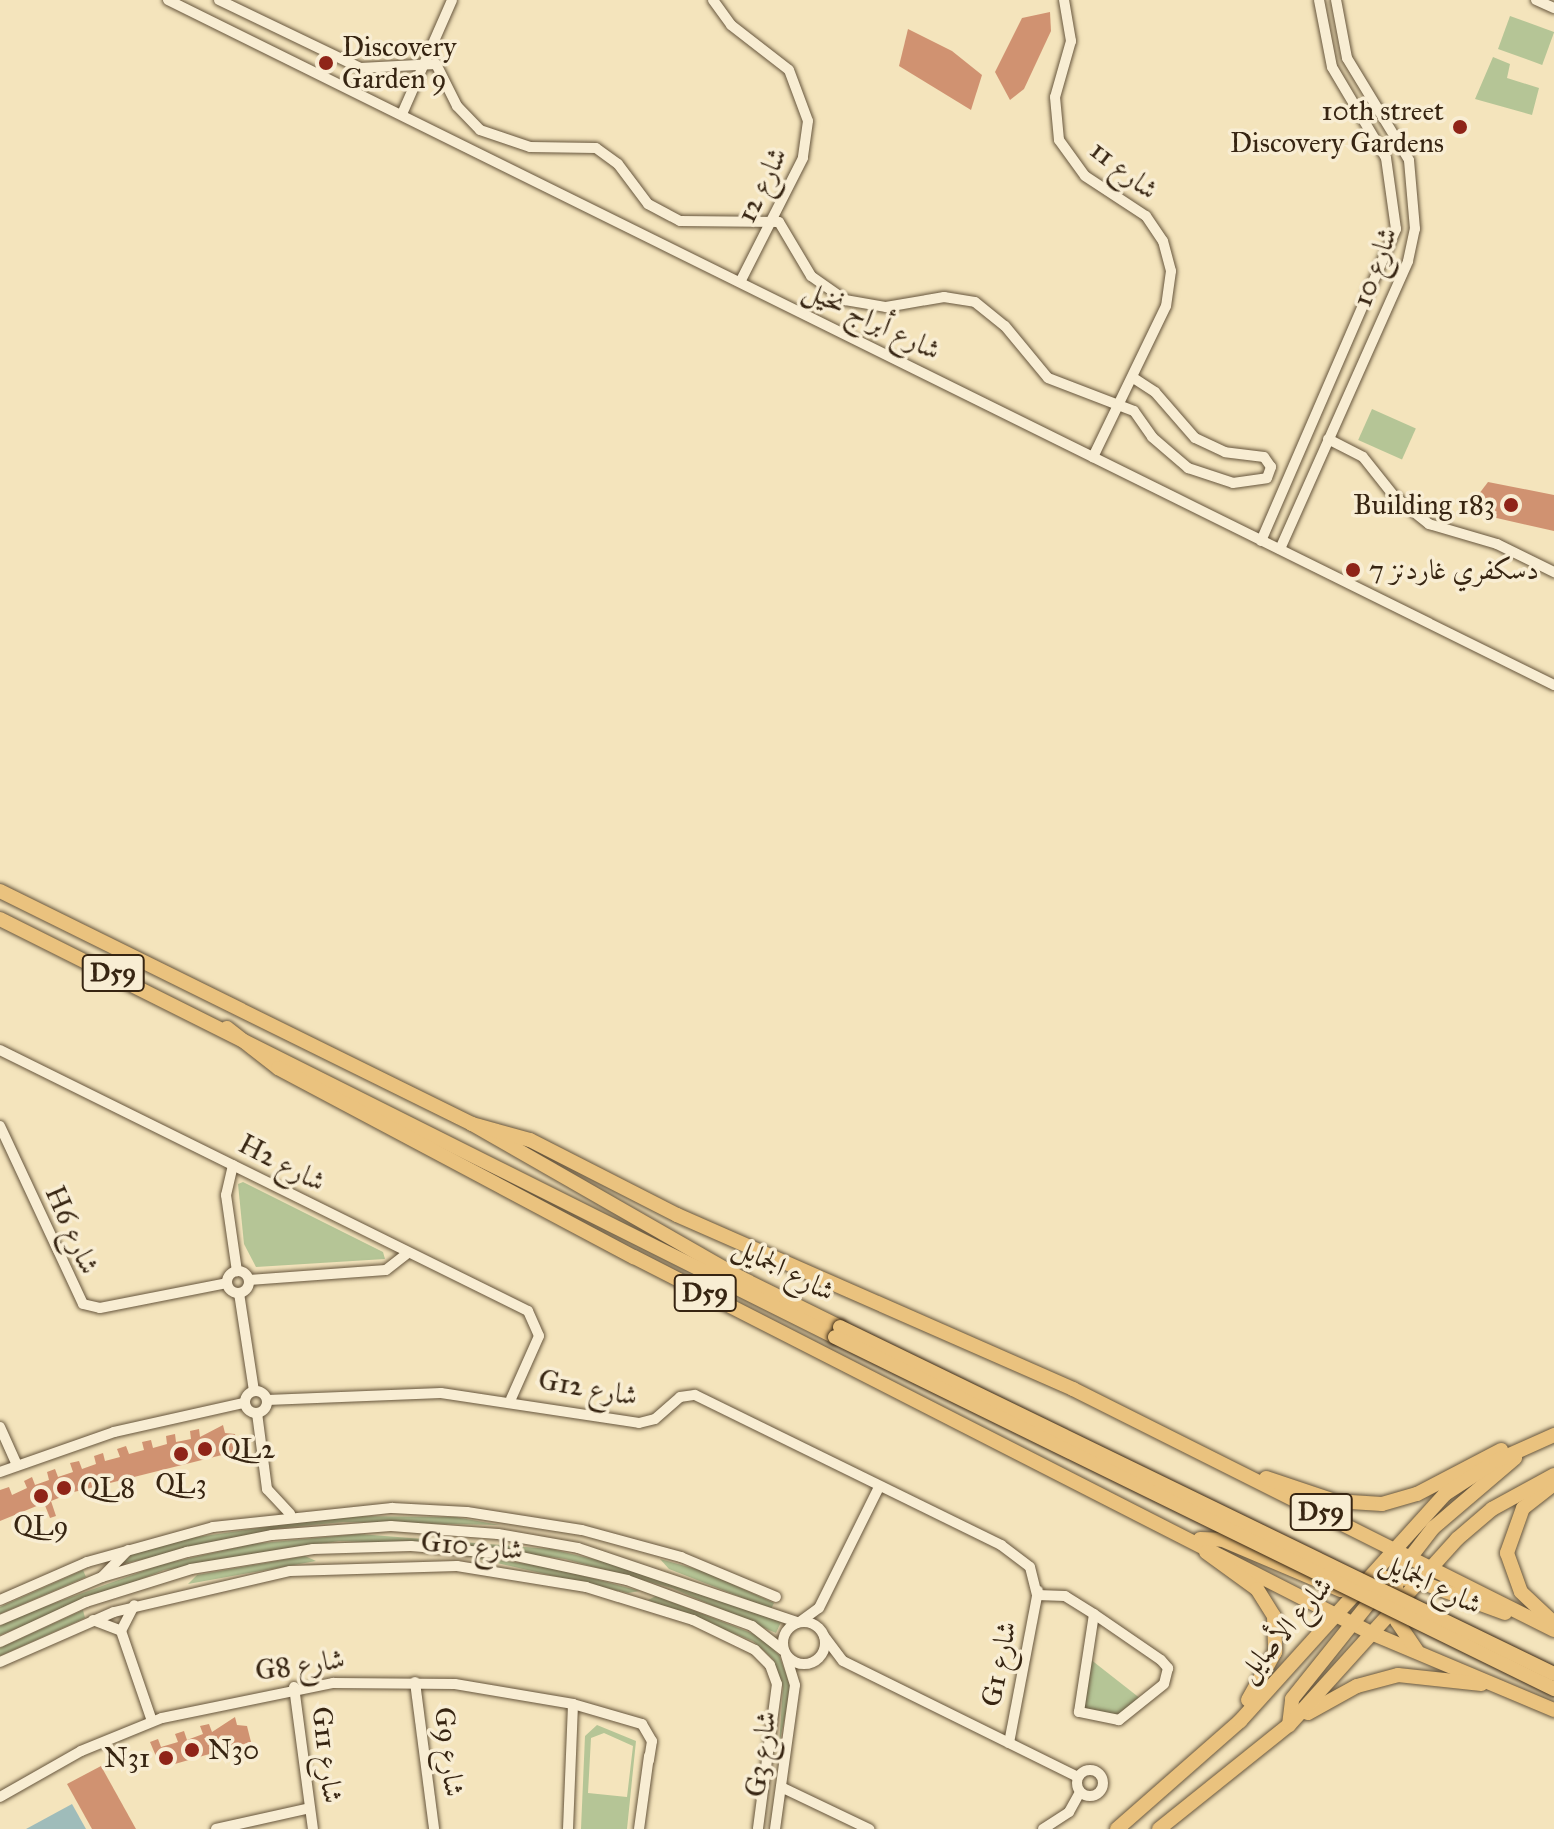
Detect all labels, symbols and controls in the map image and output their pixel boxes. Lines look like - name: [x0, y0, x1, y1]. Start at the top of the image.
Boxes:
- place label: Discovery Garden 9: [342, 30, 456, 96]
- marker: Discovery Garden 9: [317, 54, 335, 72]
- place label: 10th street Discovery Gardens: [1230, 94, 1444, 160]
- marker: 10th street Discovery Gardens: [1451, 118, 1469, 136]
- street label: شارع 11: [1083, 133, 1165, 207]
- street label: شارع 12: [729, 142, 795, 228]
- street label: شارع 10: [1345, 223, 1405, 311]
- street label: شارع أبراج نخيل: [798, 272, 946, 368]
- place label: Building 183: [1353, 488, 1495, 522]
- marker: Building 183: [1502, 496, 1520, 514]
- place label: دسكفري غاردنز 7: [1369, 553, 1539, 587]
- marker: دسكفري غاردنز 7: [1344, 561, 1362, 579]
- road number: D59: [81, 951, 145, 995]
- street label: H2 شارع: [233, 1127, 331, 1199]
- street label: H6 شارع: [38, 1181, 106, 1279]
- street label: شارع الجمايل: [728, 1229, 840, 1309]
- road number: D59: [673, 1271, 737, 1315]
- street label: G12 شارع: [536, 1363, 640, 1413]
- place label: QL2: [221, 1432, 275, 1466]
- marker: QL2: [196, 1440, 214, 1458]
- marker: QL3: [172, 1445, 190, 1463]
- place label: QL3: [155, 1467, 207, 1501]
- place label: QL8: [80, 1471, 135, 1505]
- marker: QL8: [55, 1479, 73, 1497]
- marker: QL9: [32, 1487, 50, 1505]
- road number: D59: [1289, 1490, 1353, 1534]
- place label: QL9: [13, 1509, 69, 1543]
- street label: G10 شارع: [420, 1525, 524, 1567]
- street label: شارع الجمايل: [1375, 1544, 1487, 1622]
- street label: شارع الأصايل: [1230, 1570, 1340, 1688]
- street label: G1 شارع: [974, 1619, 1024, 1709]
- street label: G8 شارع: [253, 1642, 347, 1688]
- street label: G11 شارع: [304, 1705, 350, 1805]
- street label: G9 شارع: [427, 1705, 471, 1799]
- street label: G3 شارع: [738, 1709, 784, 1799]
- place label: N30: [208, 1733, 259, 1767]
- place label: N31: [104, 1741, 150, 1775]
- marker: N30: [183, 1741, 201, 1759]
- marker: N31: [157, 1749, 175, 1767]

